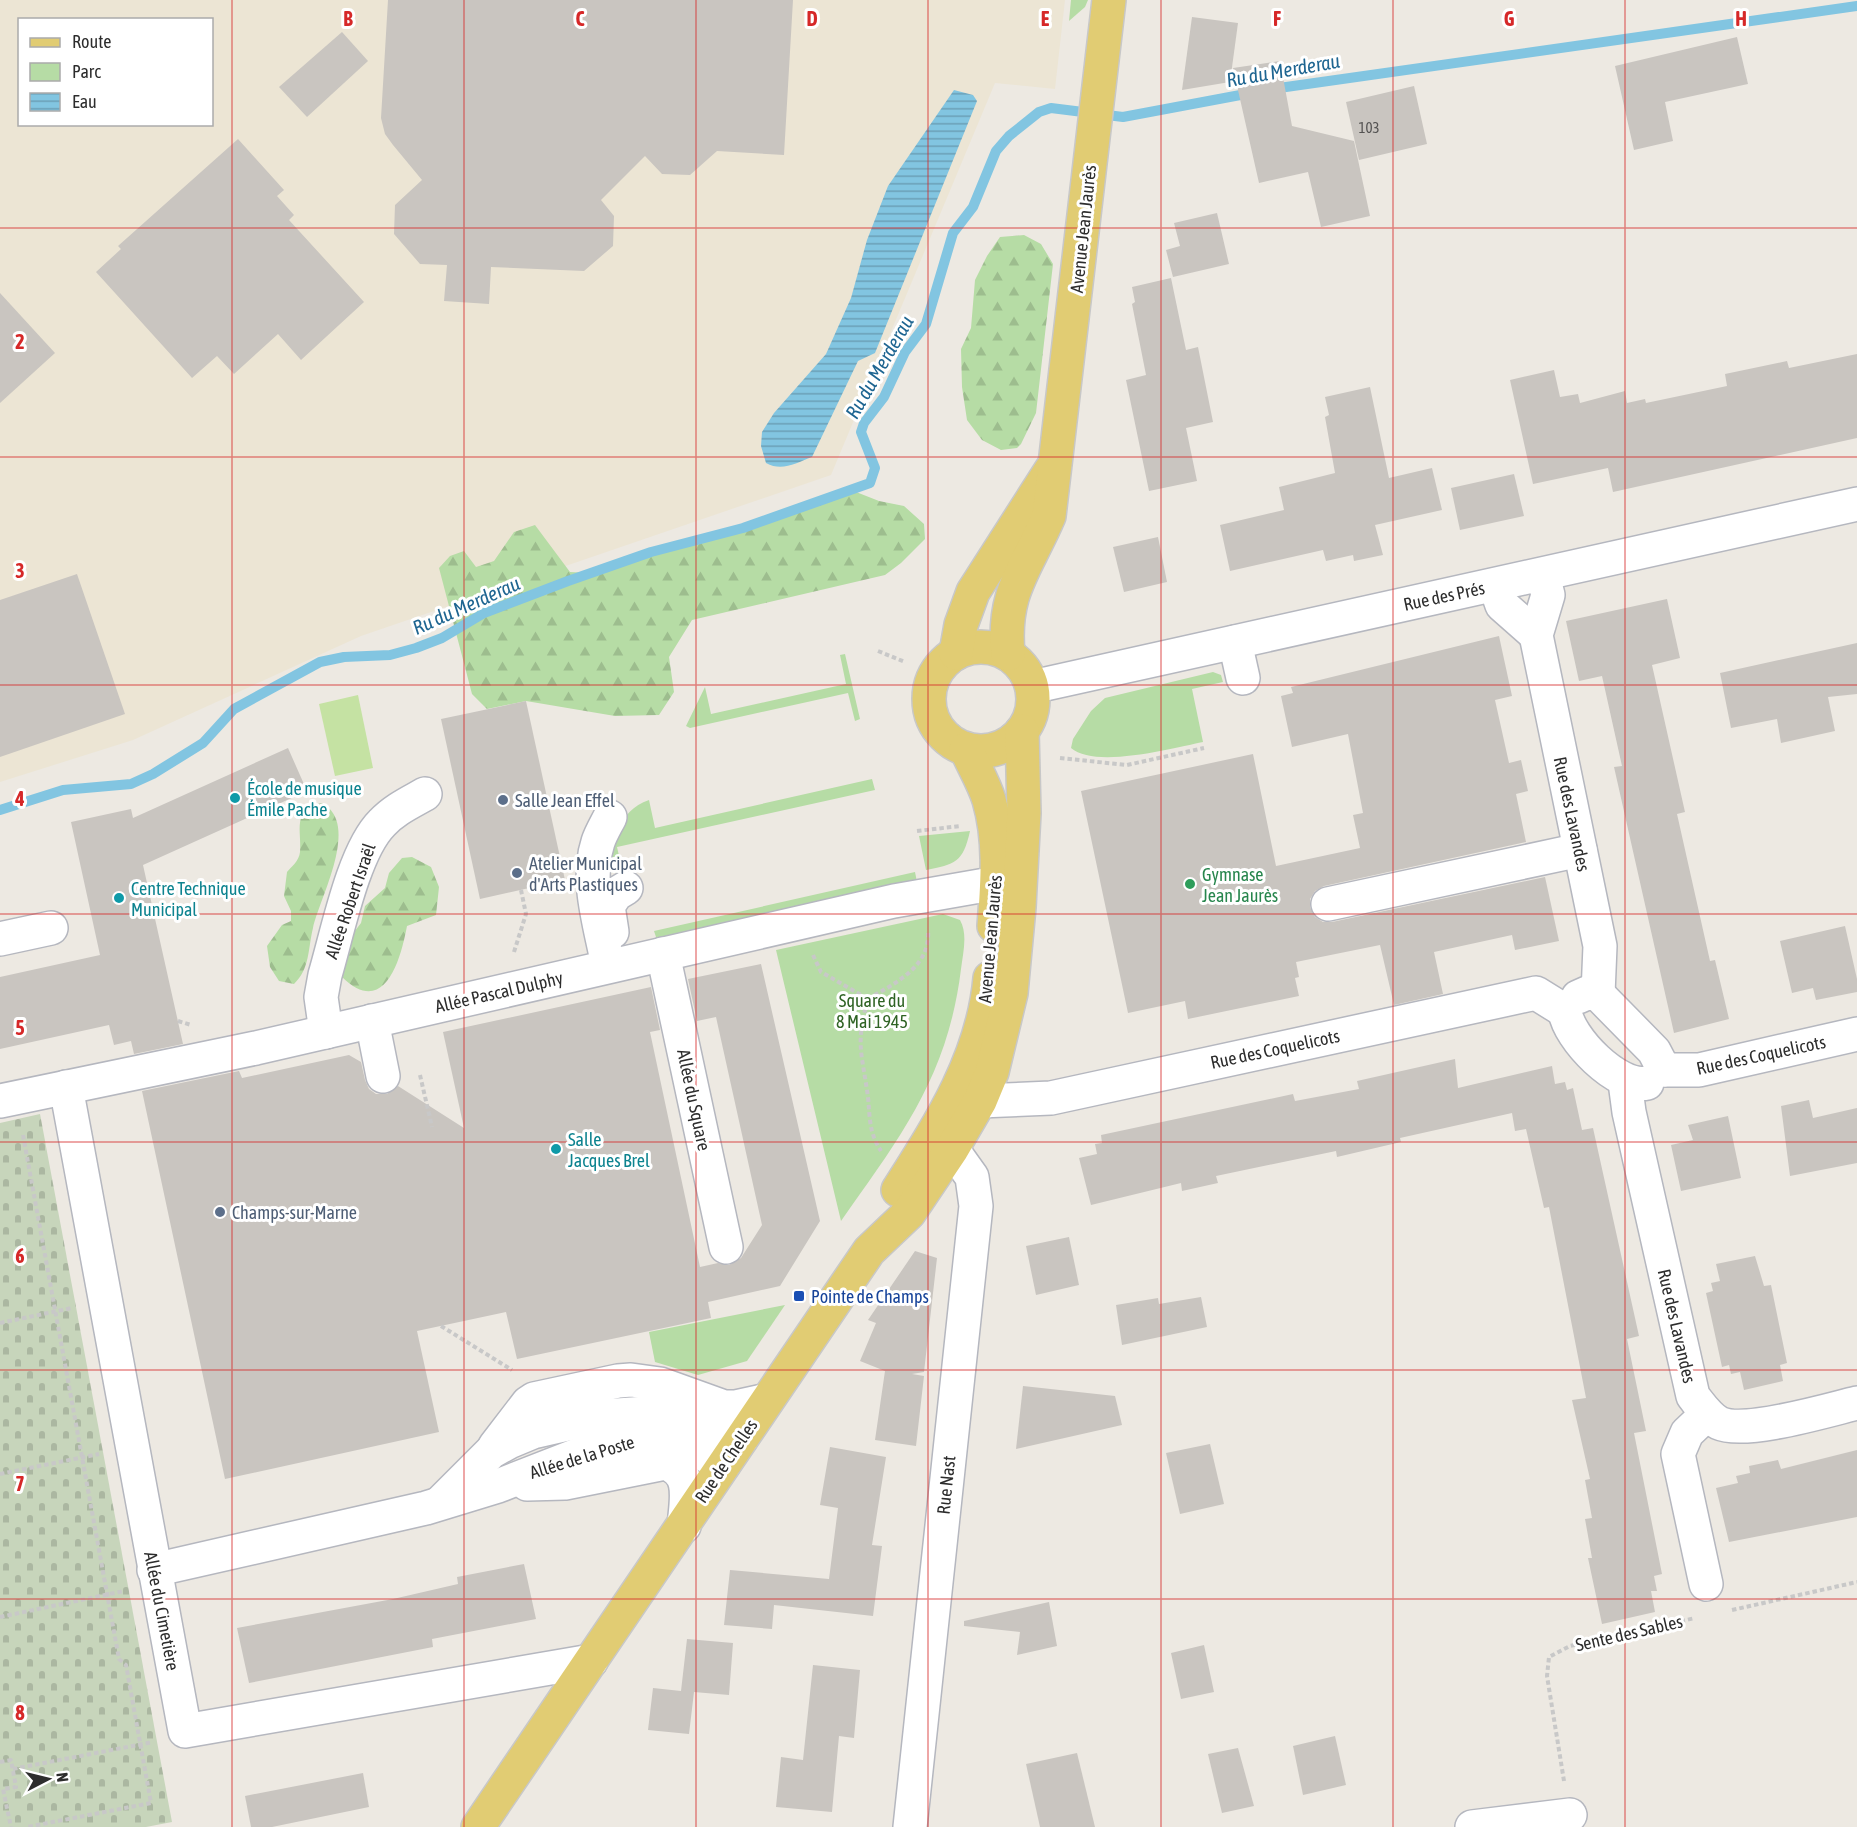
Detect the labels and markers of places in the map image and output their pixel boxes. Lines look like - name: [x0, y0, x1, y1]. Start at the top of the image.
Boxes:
- place label: École de musique Émile Pache: [247, 778, 362, 820]
- place label: Salle Jean Effel: [515, 790, 615, 811]
- marker: École de musique Émile Pache: [228, 791, 242, 805]
- marker: Salle Jean Effel: [496, 793, 510, 807]
- place label: Atelier Municipal d'Arts Plastiques: [529, 853, 642, 895]
- place label: Gymnase Jean Jaurès: [1202, 864, 1278, 906]
- marker: Atelier Municipal d'Arts Plastiques: [510, 866, 524, 880]
- marker: Gymnase Jean Jaurès: [1183, 877, 1197, 891]
- place label: Centre Technique Municipal: [131, 878, 246, 920]
- marker: Centre Technique Municipal: [112, 891, 126, 905]
- place label: Salle Jacques Brel: [568, 1129, 650, 1171]
- marker: Salle Jacques Brel: [549, 1142, 563, 1156]
- place label: Champs-sur-Marne: [232, 1202, 357, 1223]
- marker: Champs-sur-Marne: [213, 1205, 227, 1219]
- place label: Pointe de Champs: [811, 1286, 929, 1307]
- marker: Pointe de Champs: [792, 1289, 806, 1303]

